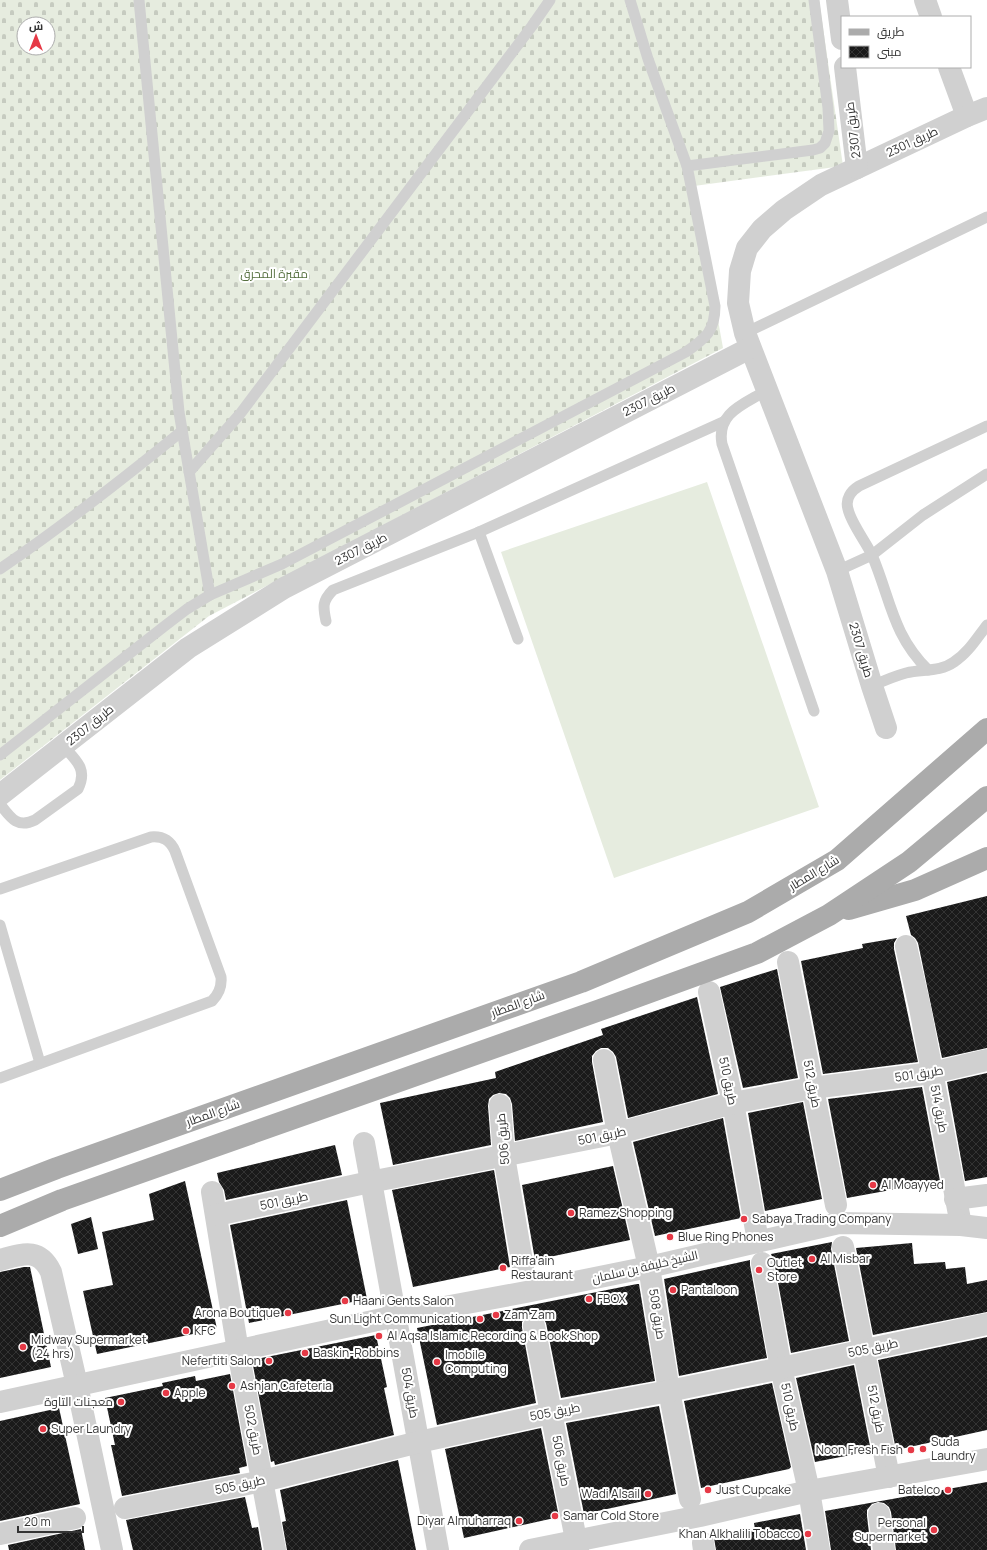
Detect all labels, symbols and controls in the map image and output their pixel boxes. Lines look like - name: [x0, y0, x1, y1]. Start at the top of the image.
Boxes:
- north arrow: [16, 16, 56, 56]
- legend: [841, 16, 971, 68]
- text: ش: [29, 18, 43, 33]
- text: طريق: [877, 23, 905, 40]
- text: مبنى: [877, 43, 902, 60]
- street label: طريق 2307: [841, 101, 864, 159]
- street label: طريق 2301: [883, 122, 941, 161]
- park label: مقبرة المحرق: [240, 265, 308, 282]
- street label: طريق 2307: [620, 379, 678, 420]
- street label: طريق 2307: [332, 528, 390, 569]
- street label: طريق 2307: [845, 620, 878, 680]
- street label: طريق 2307: [62, 700, 117, 749]
- street label: شارع المطار: [785, 851, 842, 895]
- street label: شارع المطار: [488, 986, 547, 1021]
- street label: طريق 510: [715, 1055, 742, 1107]
- street label: طريق 512: [800, 1059, 825, 1109]
- street label: طريق 501: [894, 1061, 944, 1086]
- street label: طريق 514: [927, 1083, 952, 1134]
- street label: شارع المطار: [183, 1095, 242, 1130]
- street label: طريق 506: [492, 1113, 513, 1165]
- street label: طريق 501: [576, 1122, 628, 1149]
- place label: Al Moayyed: [881, 1176, 944, 1193]
- marker: Al Moayyed: [868, 1180, 878, 1190]
- street label: طريق 501: [258, 1187, 310, 1214]
- place label: Ramez Shopping: [579, 1204, 672, 1221]
- marker: Ramez Shopping: [566, 1208, 576, 1218]
- place label: Sabaya Trading Company: [752, 1210, 892, 1227]
- marker: Sabaya Trading Company: [739, 1214, 749, 1224]
- place label: Blue Ring Phones: [678, 1228, 774, 1245]
- marker: Blue Ring Phones: [665, 1232, 675, 1242]
- street label: الشيخ خليفة بن سلمان: [590, 1246, 700, 1287]
- place label: Al Misbar: [820, 1250, 871, 1267]
- place label: Riffa'ain Restaurant: [511, 1252, 573, 1283]
- place label: Outlet Store: [767, 1254, 802, 1285]
- marker: Al Misbar: [807, 1254, 817, 1264]
- marker: Riffa'ain Restaurant: [498, 1263, 508, 1273]
- marker: Outlet Store: [754, 1265, 764, 1275]
- place label: Pantaloon: [681, 1281, 737, 1298]
- marker: Pantaloon: [668, 1285, 678, 1295]
- street label: طريق 508: [645, 1287, 670, 1341]
- place label: FBOX: [597, 1290, 626, 1307]
- place label: Haani Gents Salon: [353, 1292, 454, 1309]
- marker: FBOX: [584, 1294, 594, 1304]
- marker: Haani Gents Salon: [340, 1296, 350, 1306]
- place label: Arona Boutique: [194, 1304, 280, 1321]
- place label: Zam Zam: [504, 1306, 555, 1323]
- marker: Arona Boutique: [283, 1308, 293, 1318]
- place label: Sun Light Communication: [329, 1310, 472, 1327]
- marker: Zam Zam: [491, 1310, 501, 1320]
- marker: Sun Light Communication: [475, 1314, 485, 1324]
- place label: KFC: [194, 1322, 216, 1339]
- marker: KFC: [181, 1326, 191, 1336]
- place label: Al Aqsa Islamic Recording & Book Shop: [387, 1327, 598, 1344]
- place label: Midway Supermarket (24 hrs): [31, 1331, 147, 1362]
- marker: Al Aqsa Islamic Recording & Book Shop: [374, 1331, 384, 1341]
- street label: طريق 505: [846, 1334, 900, 1361]
- marker: Midway Supermarket (24 hrs): [18, 1342, 28, 1352]
- place label: Baskin-Robbins: [313, 1344, 399, 1361]
- place label: Imobile Computing: [445, 1346, 507, 1377]
- marker: Baskin-Robbins: [300, 1348, 310, 1358]
- place label: Nefertiti Salon: [182, 1352, 261, 1369]
- marker: Nefertiti Salon: [264, 1356, 274, 1366]
- marker: Imobile Computing: [432, 1357, 442, 1367]
- street label: طريق 504: [398, 1366, 423, 1420]
- place label: Ashjan Cafeteria: [240, 1377, 332, 1394]
- marker: Ashjan Cafeteria: [227, 1381, 237, 1391]
- street label: طريق 510: [777, 1381, 804, 1433]
- place label: Apple: [174, 1384, 206, 1401]
- street label: طريق 512: [864, 1384, 889, 1434]
- marker: Apple: [161, 1388, 171, 1398]
- place label: معجنات التاوة: [44, 1393, 113, 1410]
- marker: معجنات التاوة: [116, 1397, 126, 1407]
- street label: طريق 505: [528, 1398, 582, 1425]
- street label: طريق 502: [240, 1403, 267, 1457]
- place label: Super Laundry: [51, 1420, 132, 1437]
- marker: Super Laundry: [38, 1424, 48, 1434]
- place label: Suda Laundry: [931, 1433, 976, 1464]
- street label: طريق 506: [548, 1434, 575, 1488]
- place label: Noon Fresh Fish: [816, 1441, 903, 1458]
- marker: Suda Laundry: [918, 1444, 928, 1454]
- marker: Noon Fresh Fish: [906, 1445, 916, 1455]
- street label: طريق 505: [213, 1471, 267, 1498]
- place label: Just Cupcake: [716, 1481, 791, 1498]
- place label: Batelco: [898, 1481, 940, 1498]
- place label: Wadi Alsail: [581, 1485, 640, 1502]
- marker: Just Cupcake: [703, 1485, 713, 1495]
- marker: Batelco: [943, 1485, 953, 1495]
- marker: Wadi Alsail: [643, 1489, 653, 1499]
- place label: Samar Cold Store: [563, 1507, 659, 1524]
- scale bar: [18, 1508, 83, 1534]
- marker: Samar Cold Store: [550, 1511, 560, 1521]
- place label: Diyar Almuharraq: [417, 1512, 511, 1529]
- text: 20 m: [24, 1513, 51, 1530]
- place label: Personal Supermarket: [854, 1514, 926, 1545]
- marker: Diyar Almuharraq: [514, 1516, 524, 1526]
- place label: Khan Alkhalili Tobacco: [679, 1525, 800, 1542]
- marker: Personal Supermarket: [929, 1525, 939, 1535]
- marker: Khan Alkhalili Tobacco: [803, 1529, 813, 1539]

